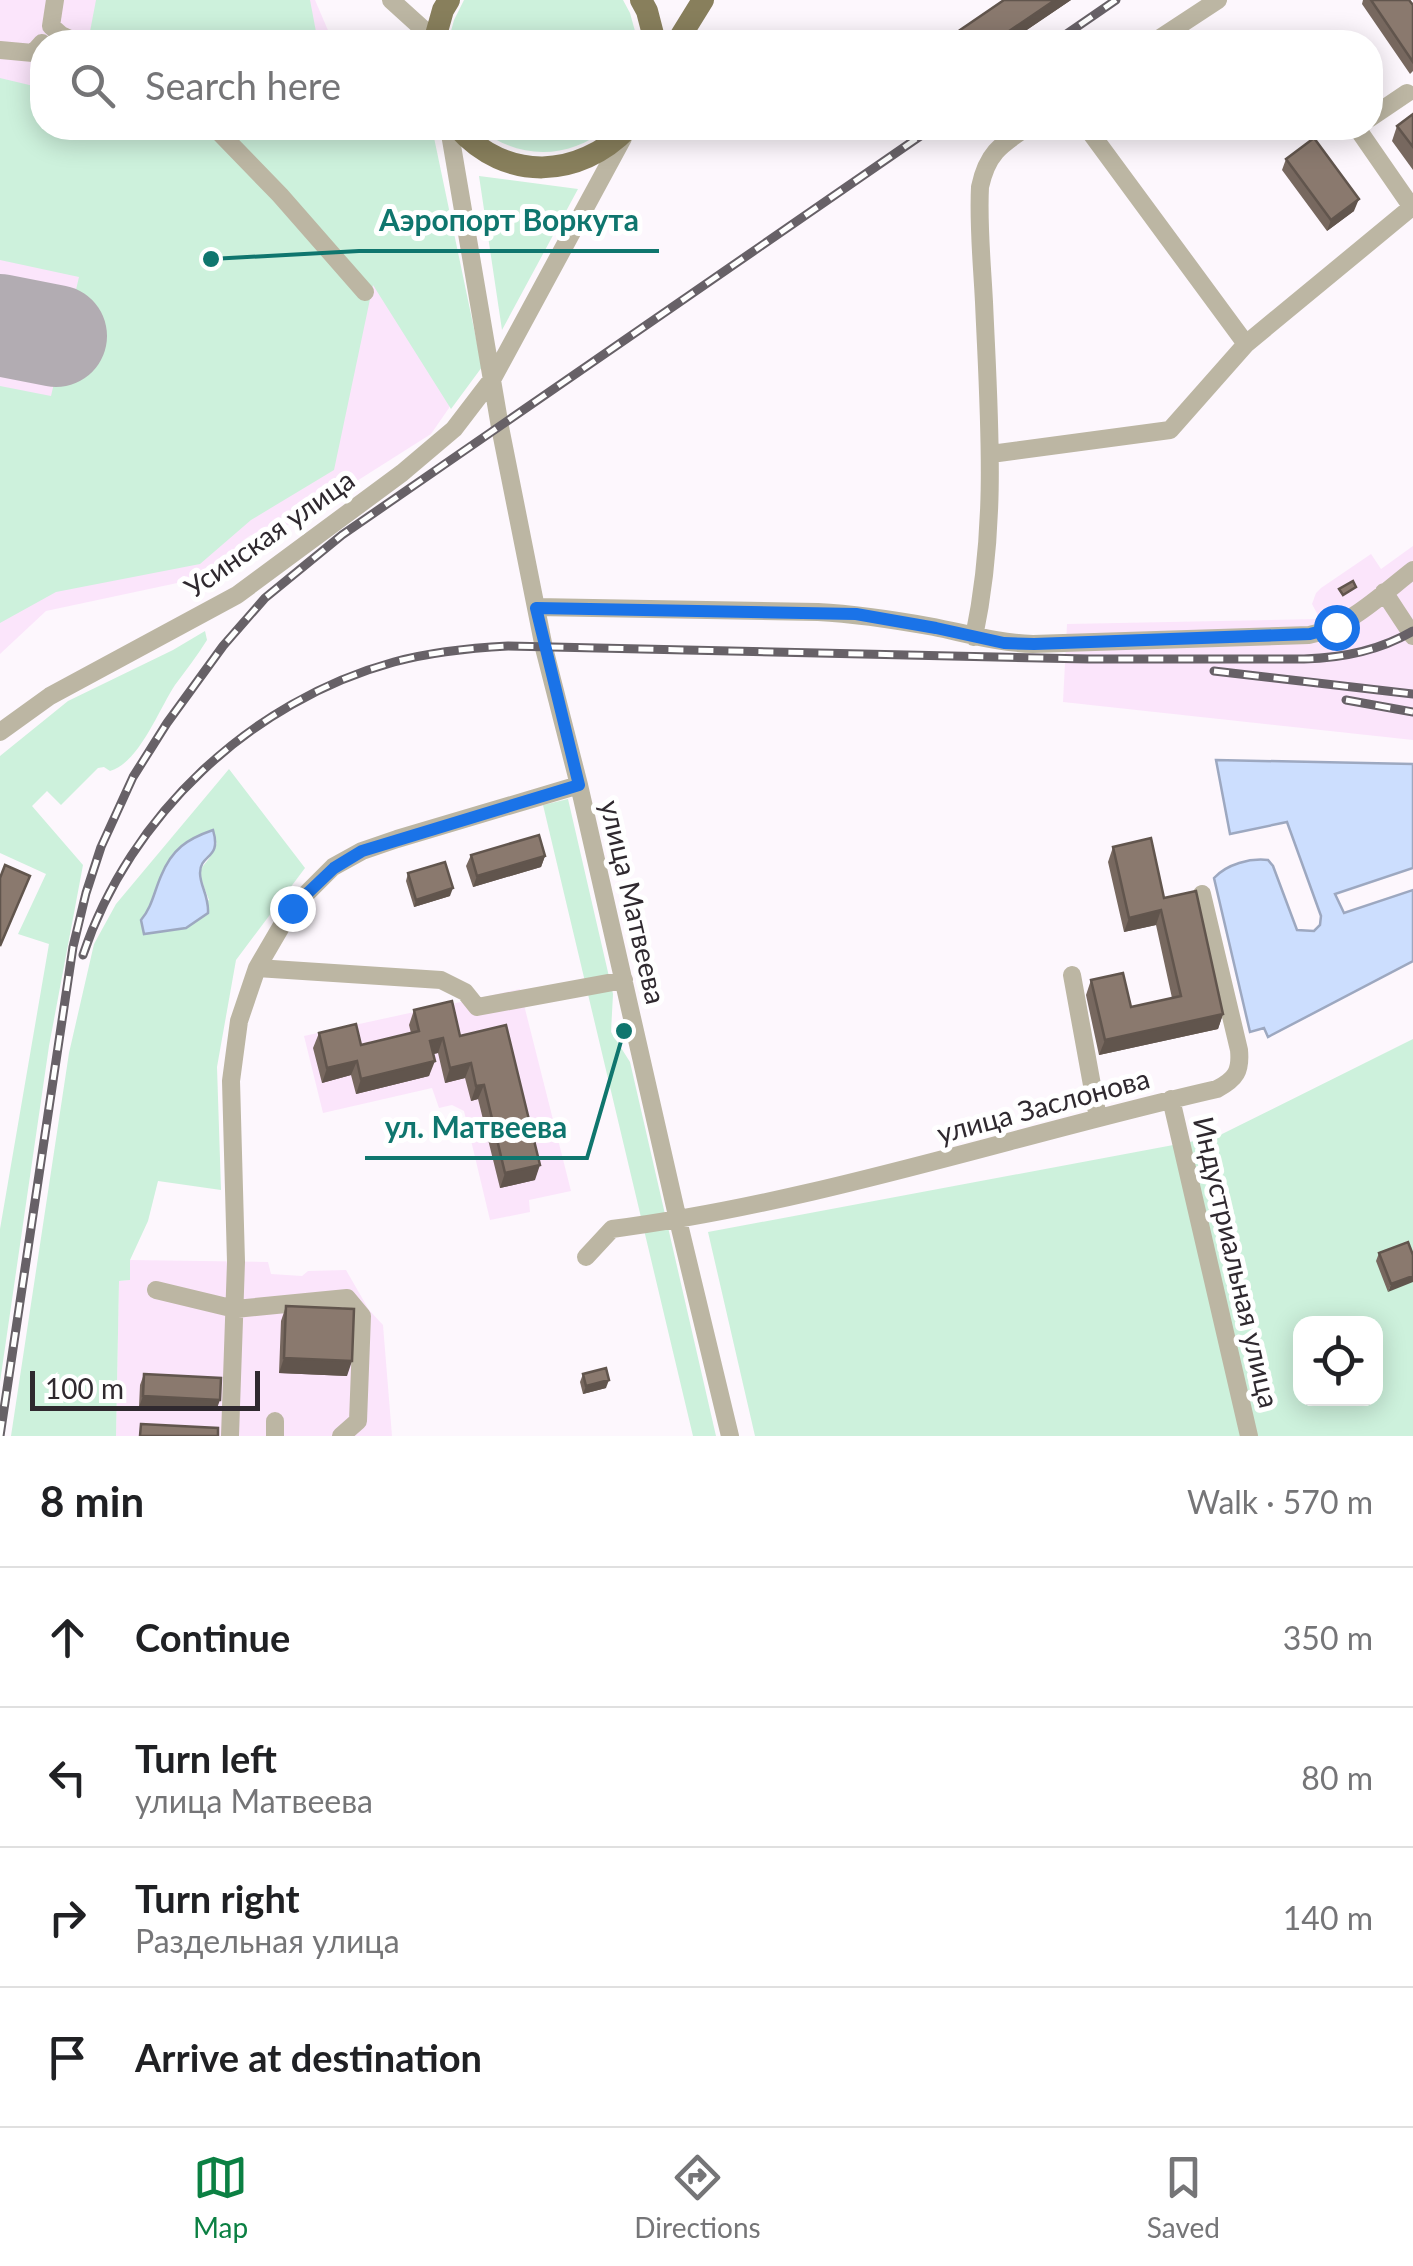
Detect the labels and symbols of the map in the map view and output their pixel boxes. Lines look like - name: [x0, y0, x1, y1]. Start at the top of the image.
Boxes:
- callout: Аэропорт Воркута: [359, 191, 659, 251]
- text: Аэропорт Воркута: [378, 201, 639, 237]
- street label: Усинская улица: [178, 462, 360, 604]
- route start: [1314, 605, 1360, 651]
- street label: улица Матвеева: [594, 797, 674, 1007]
- route end: [270, 886, 316, 932]
- street label: улица Заслонова: [933, 1060, 1153, 1150]
- callout: ул. Матвеева: [365, 1098, 587, 1158]
- text: ул. Матвеева: [385, 1108, 567, 1144]
- street label: Индустриальная улица: [1187, 1113, 1287, 1411]
- scale bar: [30, 1366, 260, 1410]

